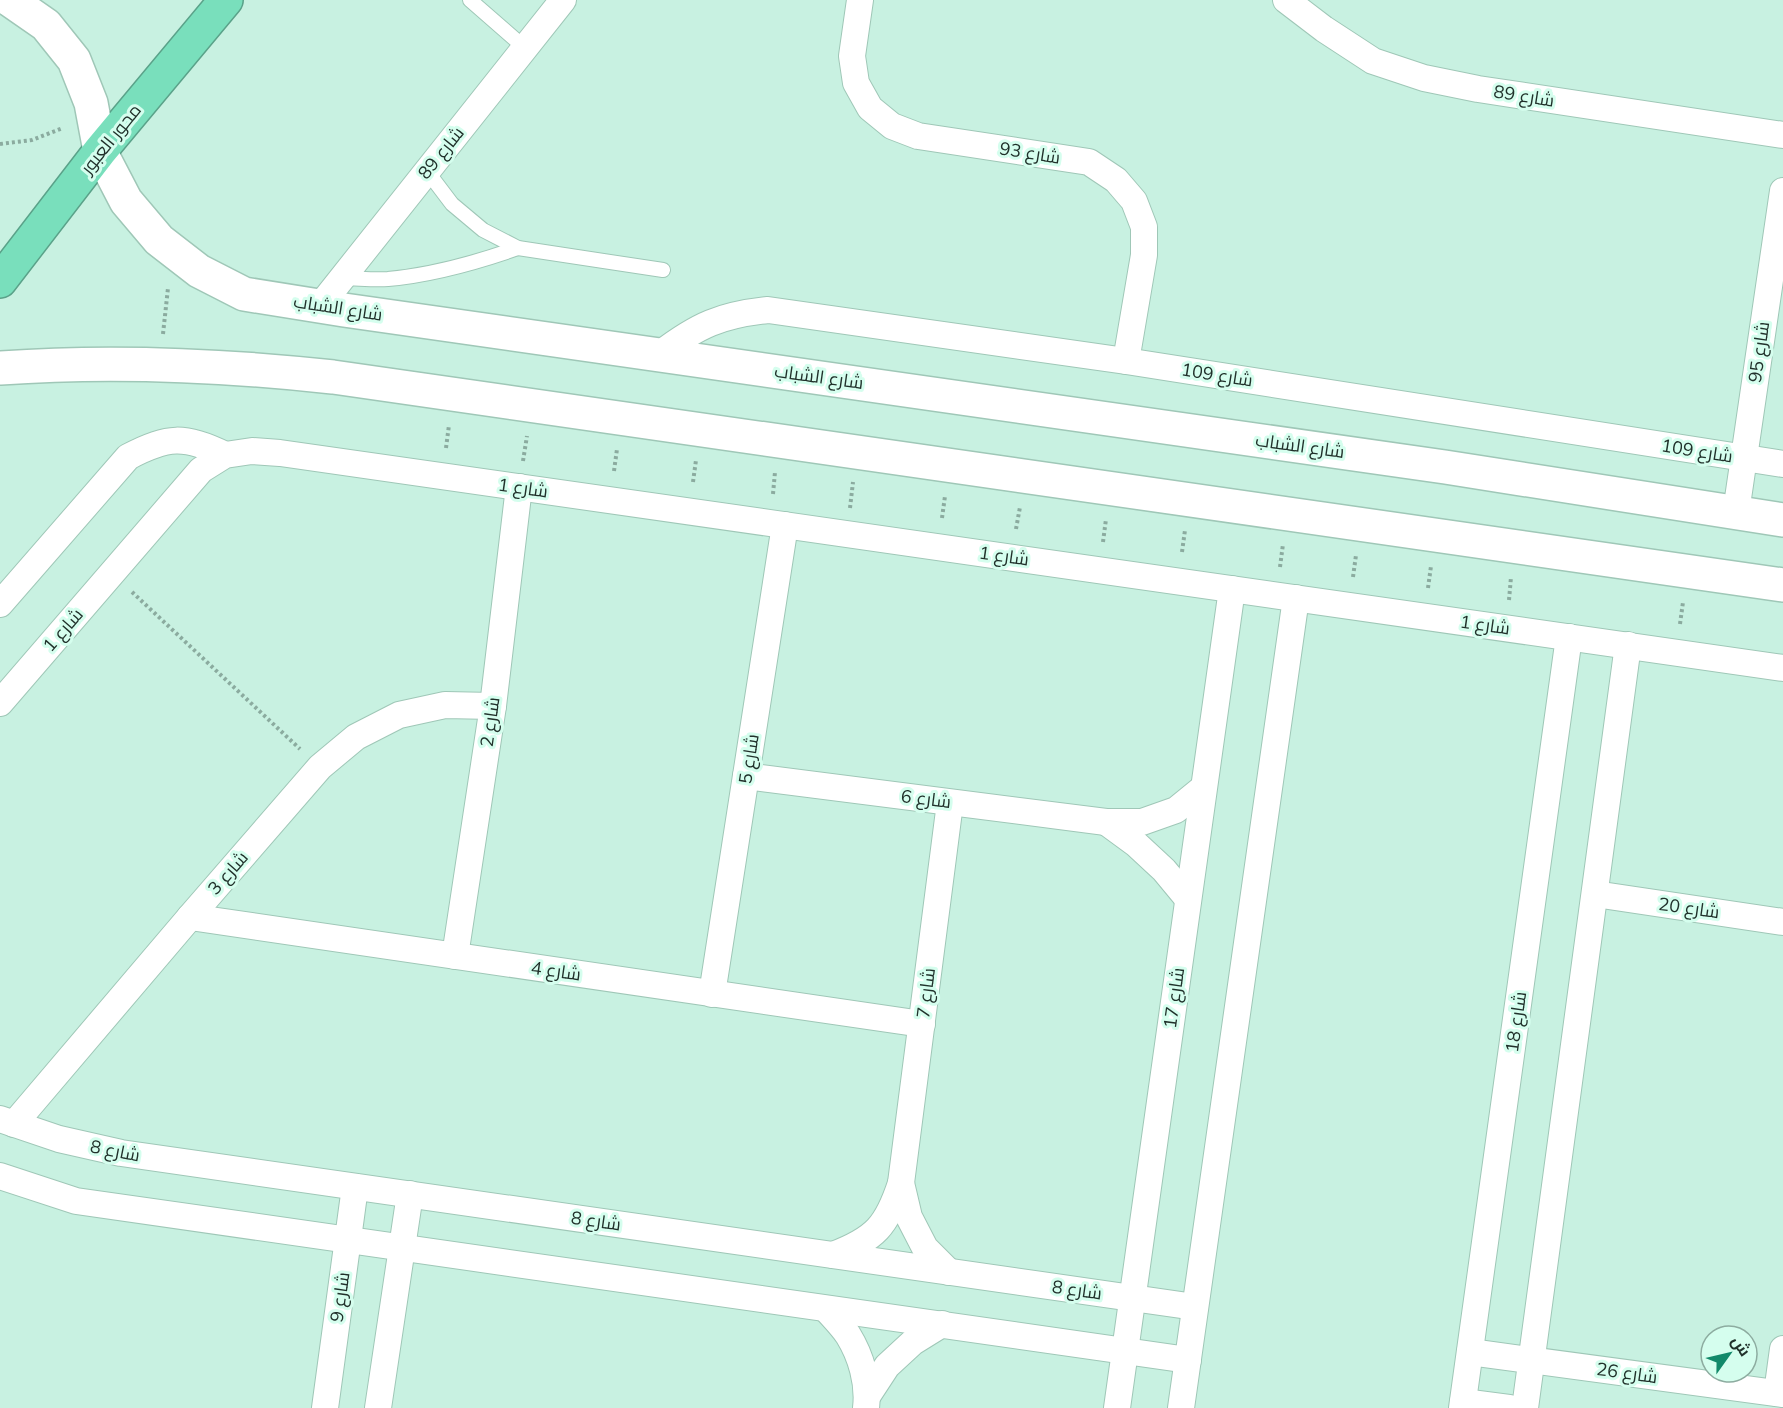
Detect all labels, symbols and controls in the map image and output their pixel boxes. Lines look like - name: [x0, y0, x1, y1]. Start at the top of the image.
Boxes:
- street label: شارع 89: [1492, 79, 1556, 113]
- street label: محور العبور: [75, 99, 146, 179]
- street label: شارع 89: [412, 122, 470, 184]
- street label: شارع 93: [998, 136, 1062, 170]
- street label: شارع الشباب: [292, 289, 384, 327]
- street label: شارع 95: [1743, 320, 1775, 384]
- street label: شارع 109: [1180, 358, 1254, 392]
- street label: شارع الشباب: [773, 359, 865, 395]
- street label: شارع الشباب: [1254, 428, 1346, 464]
- street label: شارع 109: [1660, 434, 1734, 468]
- street label: شارع 1: [496, 473, 550, 503]
- street label: شارع 1: [977, 541, 1031, 571]
- street label: شارع 1: [37, 603, 89, 657]
- street label: شارع 1: [1458, 610, 1512, 640]
- street label: شارع 2: [475, 695, 505, 749]
- street label: شارع 5: [733, 732, 765, 786]
- street label: شارع 6: [900, 784, 952, 814]
- street label: شارع 3: [202, 846, 254, 900]
- street label: شارع 20: [1657, 892, 1721, 924]
- street label: شارع 4: [529, 956, 583, 986]
- street label: شارع 17: [1158, 966, 1190, 1030]
- street label: شارع 7: [911, 967, 941, 1019]
- street label: شارع 18: [1500, 990, 1532, 1054]
- street label: شارع 8: [88, 1134, 142, 1168]
- street label: شارع 8: [569, 1206, 623, 1236]
- street label: شارع 9: [325, 1270, 355, 1324]
- street label: شارع 8: [1050, 1275, 1104, 1305]
- north arrow: [1699, 1324, 1759, 1384]
- text: ش: [1727, 1332, 1755, 1360]
- street label: شارع 26: [1595, 1357, 1659, 1389]

